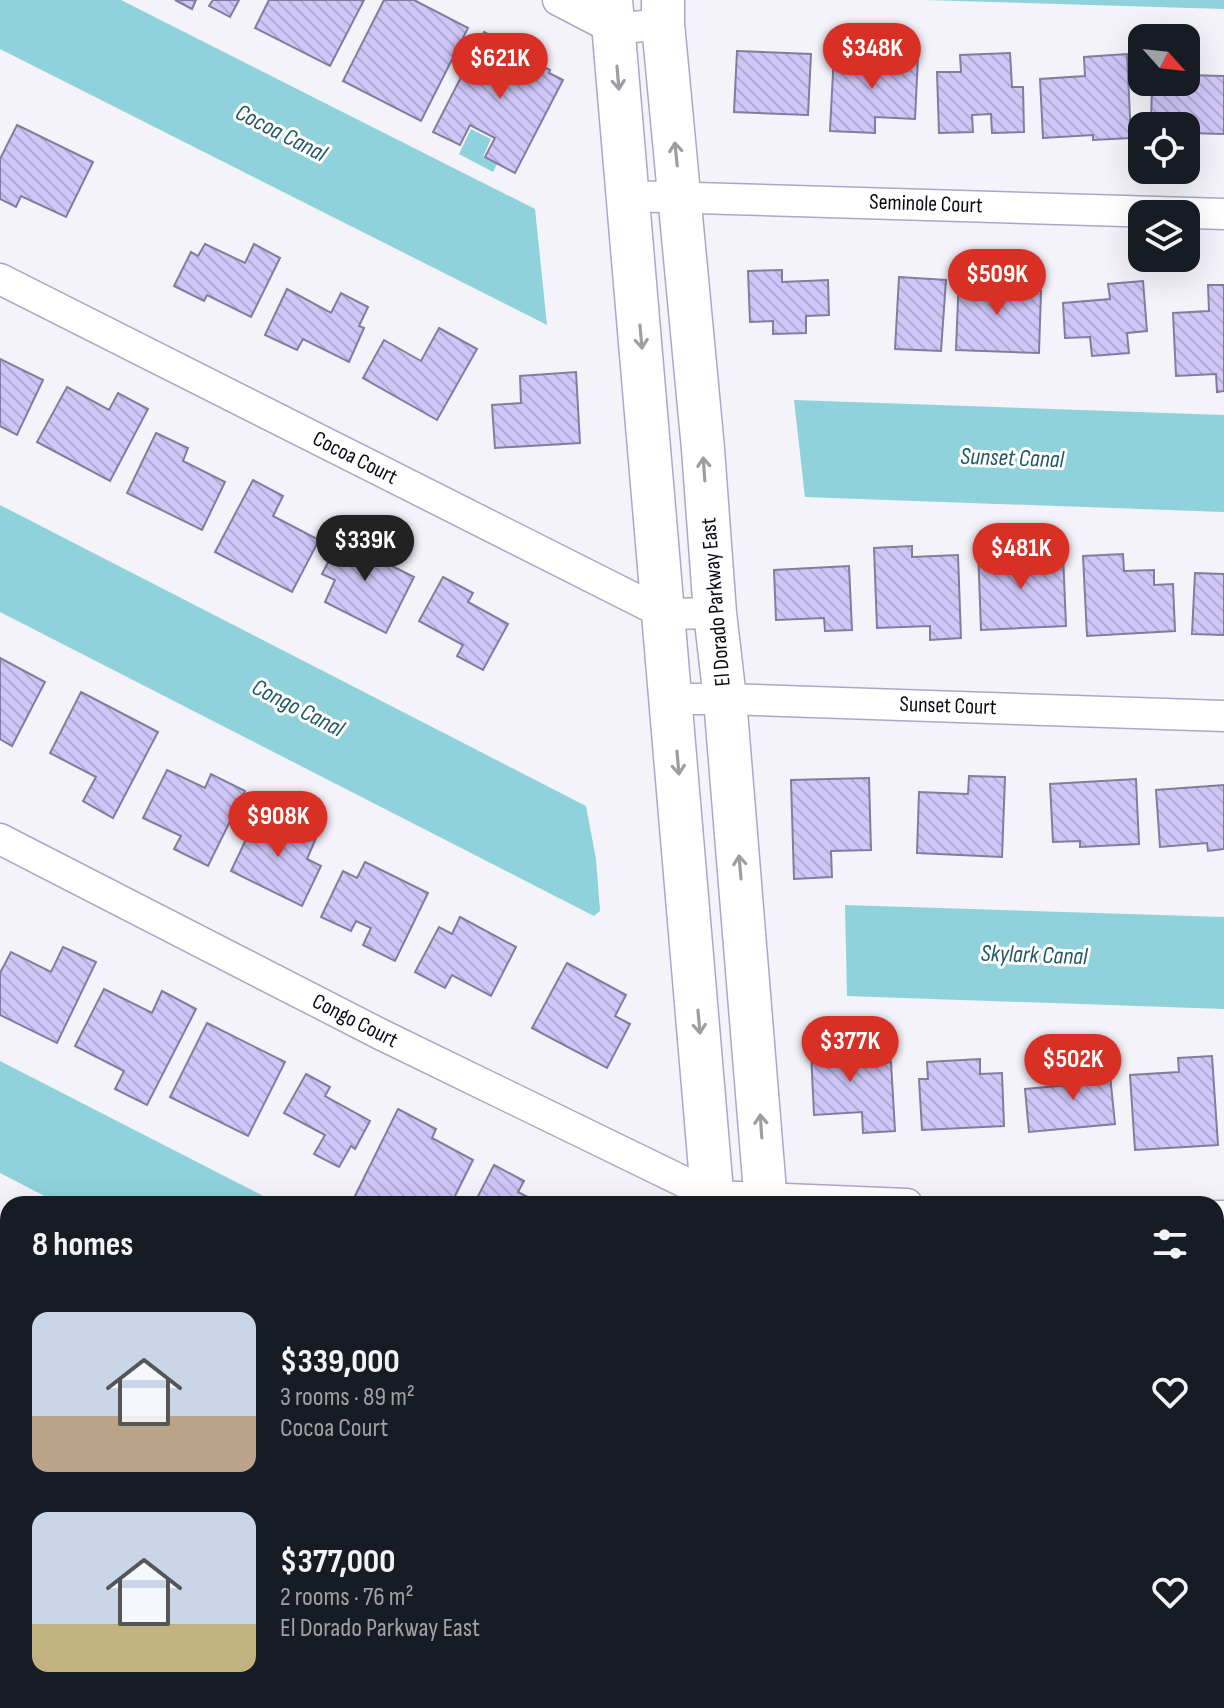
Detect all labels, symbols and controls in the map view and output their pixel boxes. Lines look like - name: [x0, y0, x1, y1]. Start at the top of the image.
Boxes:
- pin: $348K: [816, 23, 928, 91]
- north arrow: [1128, 24, 1200, 96]
- map controls: [1128, 24, 1200, 272]
- pin: $621K: [444, 33, 556, 101]
- text: $348K: [841, 33, 903, 64]
- text: $621K: [470, 43, 530, 74]
- one-way arrow: [611, 64, 626, 91]
- water label: Cocoa Canal: [230, 98, 332, 169]
- button: locate: [1128, 112, 1200, 184]
- one-way arrow: [668, 141, 683, 168]
- street label: Seminole Court: [869, 189, 983, 219]
- button: layers: [1128, 200, 1200, 272]
- pin: $509K: [941, 249, 1053, 317]
- text: $509K: [966, 259, 1028, 290]
- one-way arrow: [633, 323, 648, 350]
- street label: Cocoa Court: [308, 425, 402, 491]
- water label: Sunset Canal: [960, 442, 1065, 474]
- one-way arrow: [696, 456, 711, 483]
- pin: $339K: [309, 515, 421, 583]
- street label: El Dorado Parkway East: [695, 516, 737, 687]
- pin: $481K: [965, 523, 1077, 591]
- text: $339K: [334, 525, 396, 556]
- text: $481K: [990, 533, 1052, 564]
- water label: Congo Canal: [247, 673, 349, 744]
- street label: Sunset Court: [899, 691, 997, 721]
- one-way arrow: [671, 749, 686, 776]
- pin: $908K: [222, 791, 334, 859]
- text: $908K: [246, 801, 310, 832]
- one-way arrow: [732, 854, 747, 881]
- water label: Skylark Canal: [980, 939, 1088, 971]
- street label: Congo Court: [308, 988, 403, 1054]
- one-way arrow: [692, 1008, 707, 1035]
- pin: $377K: [794, 1016, 906, 1084]
- text: $377K: [820, 1026, 880, 1057]
- pin: $502K: [1017, 1034, 1129, 1102]
- text: $502K: [1042, 1044, 1104, 1075]
- one-way arrow: [753, 1113, 768, 1140]
- icon: filters: [1148, 1222, 1192, 1266]
- text: 8 homes: [32, 1224, 133, 1265]
- text: $339,000: [280, 1341, 400, 1382]
- icon: home: [96, 1344, 192, 1440]
- icon: heart: [1148, 1370, 1192, 1414]
- text: 3 rooms · 89 m²: [280, 1382, 415, 1413]
- text: Cocoa Court: [280, 1413, 388, 1444]
- text: $377,000: [280, 1541, 395, 1582]
- icon: home: [96, 1544, 192, 1640]
- icon: heart: [1148, 1570, 1192, 1614]
- text: 2 rooms · 76 m²: [280, 1582, 414, 1613]
- text: El Dorado Parkway East: [280, 1613, 480, 1644]

